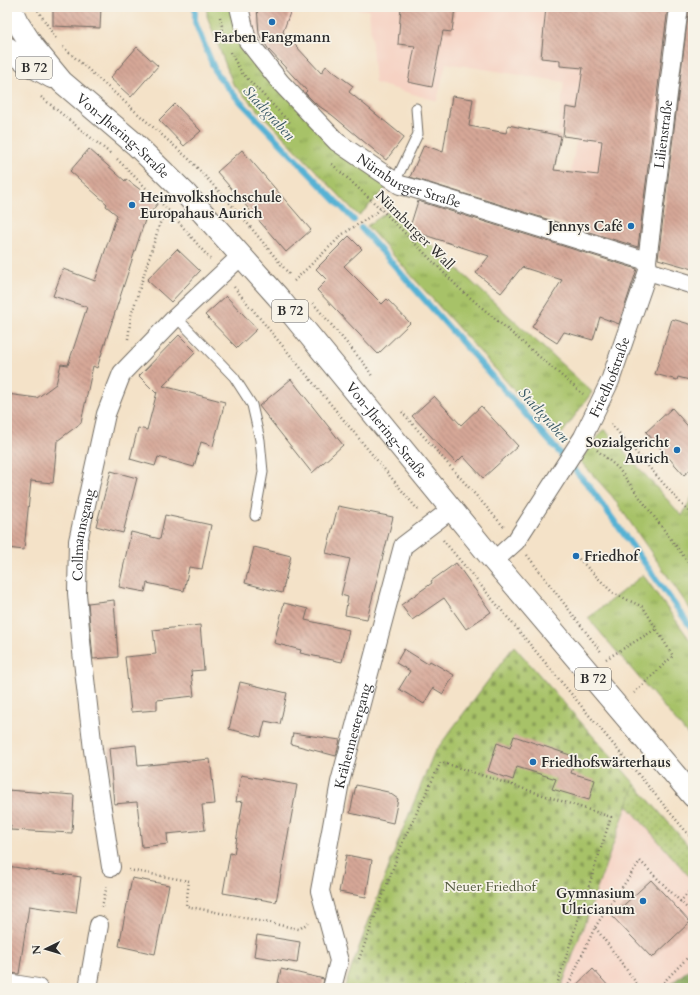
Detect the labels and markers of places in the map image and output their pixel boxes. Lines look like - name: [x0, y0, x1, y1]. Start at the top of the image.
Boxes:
- marker: Farben Fangmann: [267, 17, 277, 27]
- place label: Farben Fangmann: [214, 28, 330, 47]
- place label: Heimvolkshochschule Europahaus Aurich: [140, 188, 282, 223]
- marker: Heimvolkshochschule Europahaus Aurich: [127, 200, 137, 210]
- place label: Jennys Café: [546, 217, 623, 236]
- marker: Jennys Café: [626, 221, 636, 231]
- place label: Sozialgericht Aurich: [586, 433, 669, 468]
- marker: Sozialgericht Aurich: [672, 445, 682, 455]
- place label: Friedhof: [584, 547, 640, 566]
- marker: Friedhof: [571, 551, 581, 561]
- place label: Friedhofswärterhaus: [541, 753, 671, 772]
- marker: Friedhofswärterhaus: [528, 757, 538, 767]
- place label: Gymnasium Ulricianum: [556, 884, 635, 919]
- marker: Gymnasium Ulricianum: [638, 896, 648, 906]

